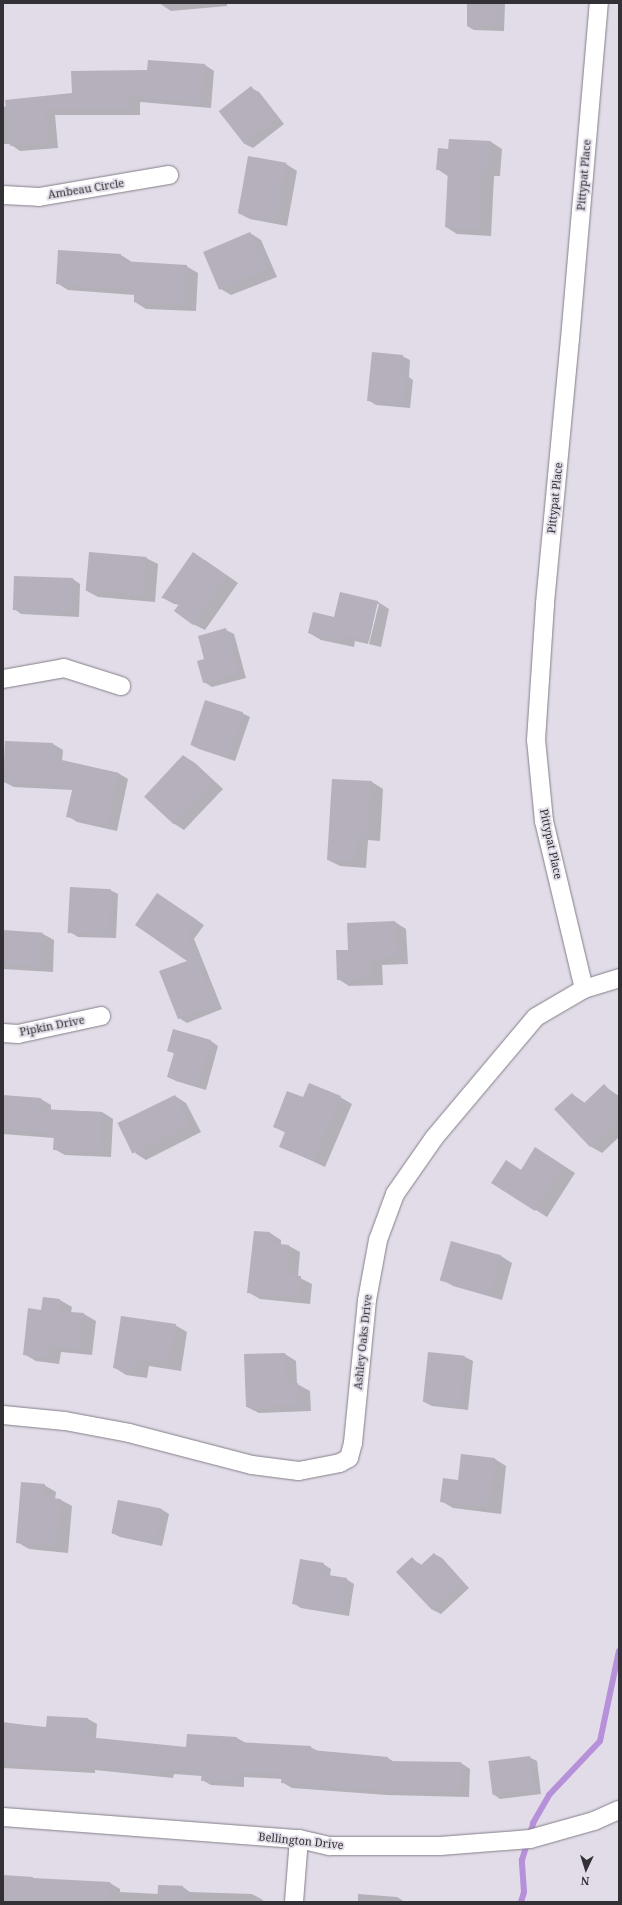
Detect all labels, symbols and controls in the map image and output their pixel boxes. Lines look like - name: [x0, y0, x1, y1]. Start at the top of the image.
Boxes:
- street label: Pittypat Place: [574, 139, 594, 211]
- street label: Ambeau Circle: [47, 176, 125, 202]
- street label: Pittypat Place: [545, 462, 565, 534]
- street label: Pittypat Place: [537, 808, 565, 880]
- street label: Pipkin Drive: [18, 1013, 86, 1039]
- street label: Ashley Oaks Drive: [351, 1294, 375, 1390]
- street label: Bellington Drive: [258, 1830, 344, 1852]
- north arrow: [566, 1849, 606, 1889]
- text: N: [580, 1874, 590, 1889]

